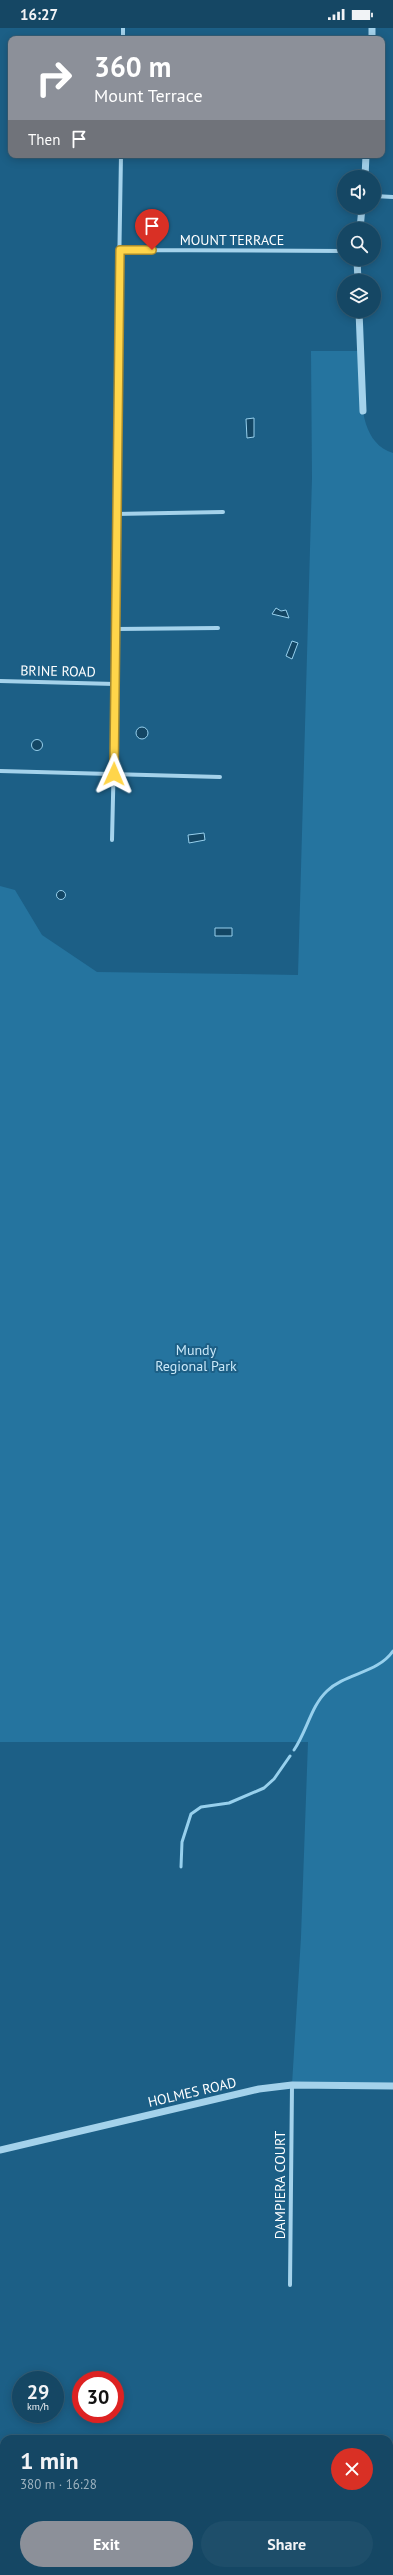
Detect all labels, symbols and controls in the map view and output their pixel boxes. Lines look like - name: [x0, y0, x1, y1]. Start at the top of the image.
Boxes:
- text: 16:27: [20, 5, 58, 24]
- text: 360 m: [94, 48, 171, 85]
- icon: right: [28, 52, 80, 104]
- text: Mount Terrace: [94, 84, 203, 107]
- icon: arrive: [68, 128, 90, 150]
- text: Then: [28, 130, 60, 149]
- map controls: [337, 170, 381, 318]
- button: sound: [337, 170, 381, 214]
- pin: [135, 209, 169, 250]
- icon: arrive: [141, 215, 163, 237]
- button: search: [337, 222, 381, 266]
- street label: MOUNT TERRACE: [180, 231, 284, 249]
- button: layers: [337, 274, 381, 318]
- street label: BRINE ROAD: [20, 661, 96, 681]
- position arrow: [93, 753, 135, 795]
- park label: Mundy Regional Park: [155, 1341, 237, 1375]
- street label: HOLMES ROAD: [146, 2073, 238, 2111]
- street label: DAMPIERA COURT: [271, 2131, 289, 2239]
- speed limit sign: 30: [72, 2371, 124, 2423]
- text: 29: [27, 2379, 49, 2405]
- text: km/h: [27, 2400, 49, 2413]
- text: 1 min: [20, 2445, 79, 2476]
- button: close: [331, 2448, 373, 2490]
- text: 380 m · 16:28: [20, 2476, 97, 2493]
- button: Exit: [20, 2521, 193, 2567]
- button: Share: [201, 2521, 373, 2567]

